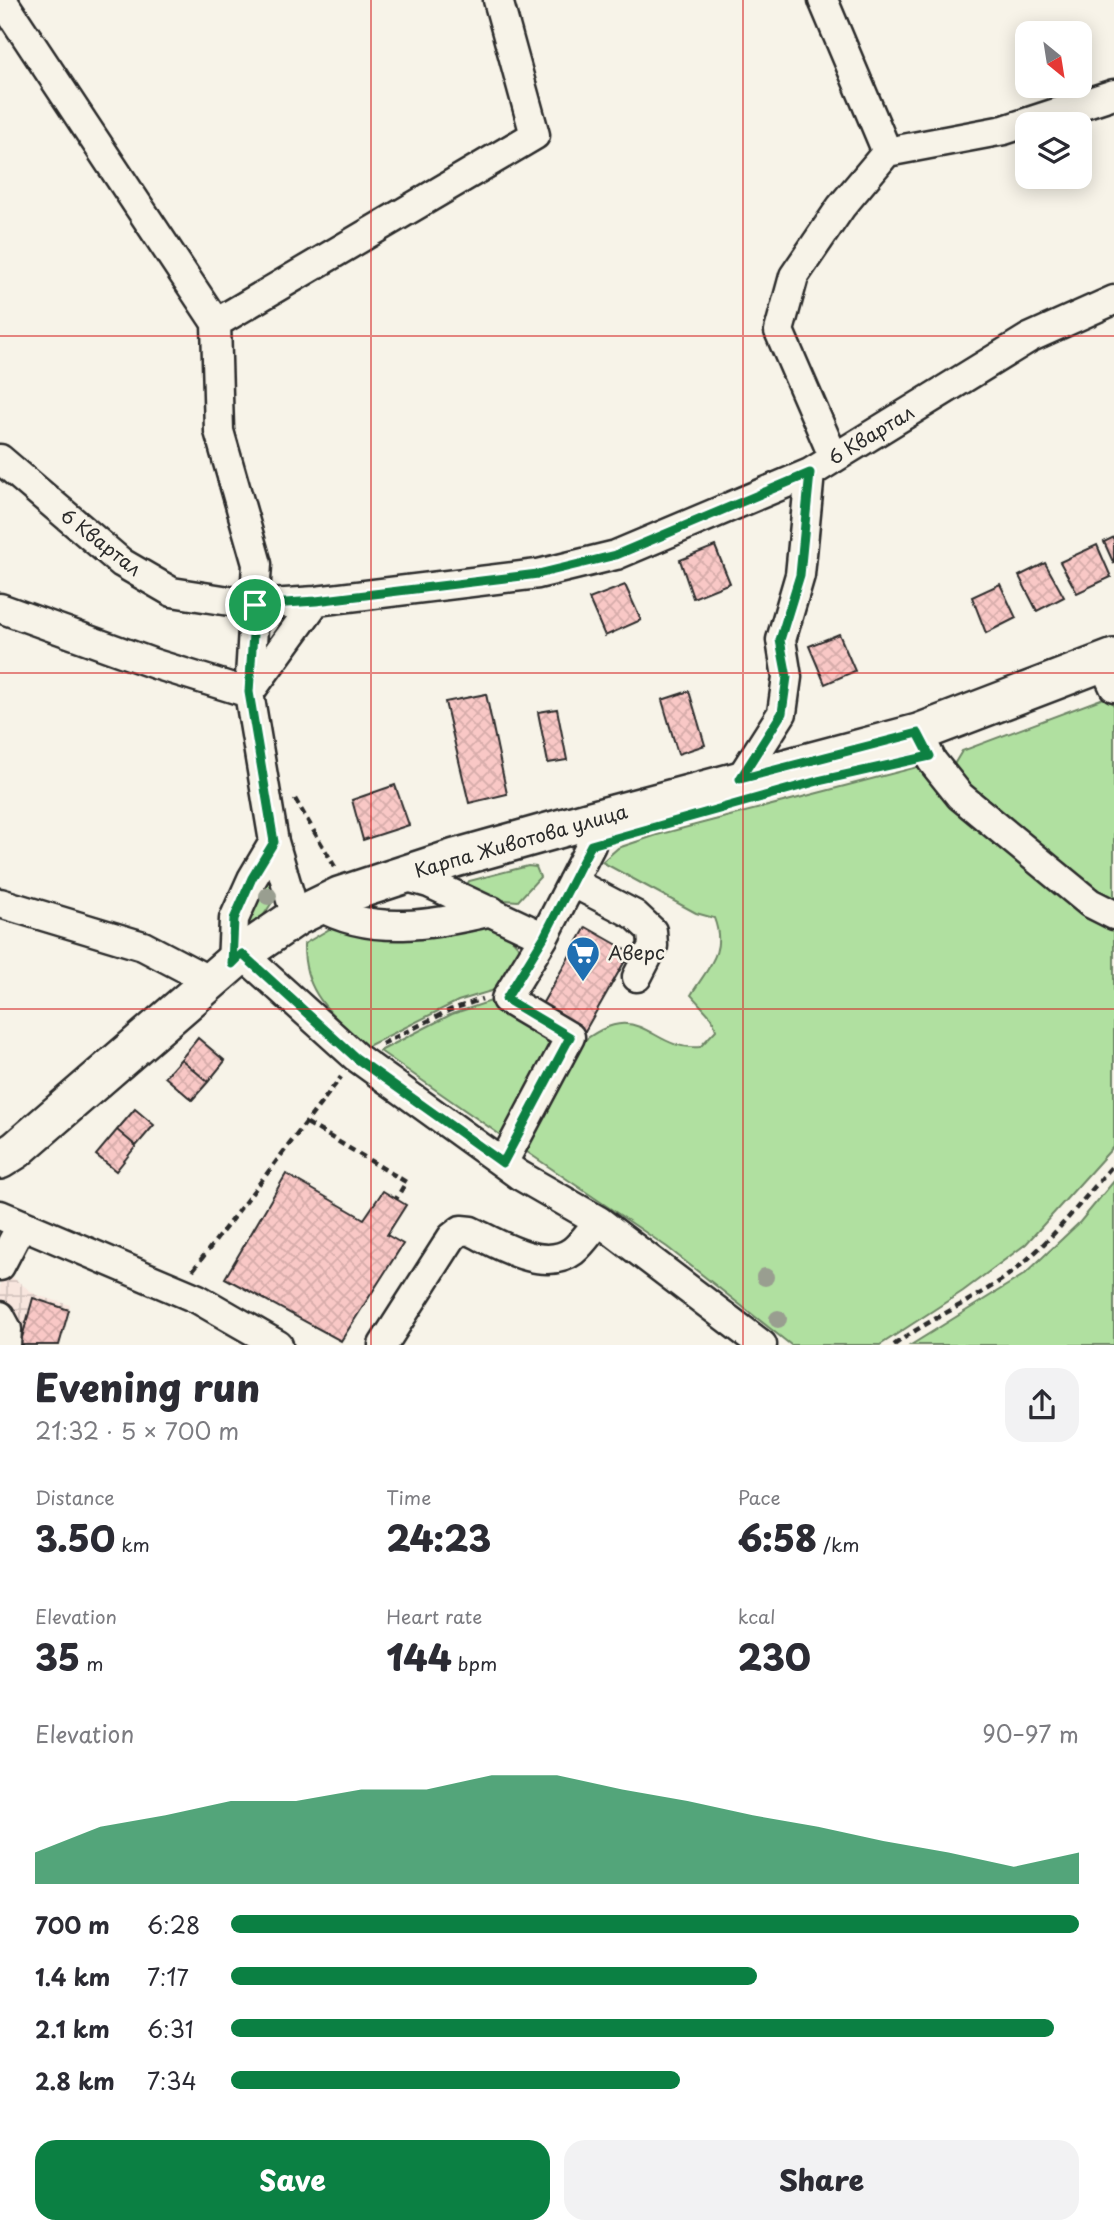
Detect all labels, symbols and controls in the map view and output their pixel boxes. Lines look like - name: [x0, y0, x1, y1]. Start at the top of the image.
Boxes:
- north arrow: [1015, 21, 1092, 98]
- map controls: [1015, 21, 1092, 189]
- button: layers: [1015, 112, 1092, 189]
- street label: 6 Квартал: [822, 397, 919, 471]
- street label: 6 Квартал: [55, 501, 148, 582]
- pin: [225, 575, 285, 635]
- icon: arrive: [236, 586, 274, 624]
- street label: Карпа Животова улица: [411, 796, 630, 884]
- supermarket icon: Аверс: [564, 934, 602, 983]
- place label: Аверс: [608, 938, 665, 966]
- text: Evening run: [35, 1358, 260, 1415]
- button: share: [1005, 1368, 1079, 1442]
- text: 21:32 · 5 × 700 m: [35, 1413, 239, 1448]
- text: Distance: [35, 1483, 115, 1511]
- text: Time: [386, 1483, 431, 1511]
- text: Pace: [738, 1483, 781, 1511]
- text: 3.50: [35, 1511, 115, 1564]
- text: 24:23: [386, 1511, 491, 1564]
- text: 6:58: [738, 1511, 817, 1564]
- text: km: [115, 1530, 150, 1558]
- text: /km: [817, 1530, 859, 1558]
- text: Elevation: [35, 1602, 117, 1630]
- text: Heart rate: [386, 1602, 482, 1630]
- text: kcal: [738, 1602, 776, 1630]
- text: 35: [35, 1630, 80, 1683]
- text: 144: [386, 1630, 452, 1683]
- text: 230: [738, 1630, 811, 1683]
- text: m: [80, 1649, 104, 1677]
- text: bpm: [452, 1649, 497, 1677]
- text: Elevation: [35, 1716, 134, 1751]
- text: 90–97 m: [982, 1716, 1079, 1751]
- text: 700 m: [35, 1907, 110, 1942]
- text: 6:28: [147, 1907, 200, 1942]
- text: 1.4 km: [35, 1959, 110, 1994]
- text: 7:17: [147, 1959, 189, 1994]
- text: 2.1 km: [35, 2011, 110, 2046]
- text: 6:31: [147, 2011, 194, 2046]
- text: 2.8 km: [35, 2063, 115, 2098]
- text: 7:34: [147, 2063, 197, 2098]
- button: Save: [35, 2140, 550, 2220]
- button: Share: [564, 2140, 1079, 2220]

